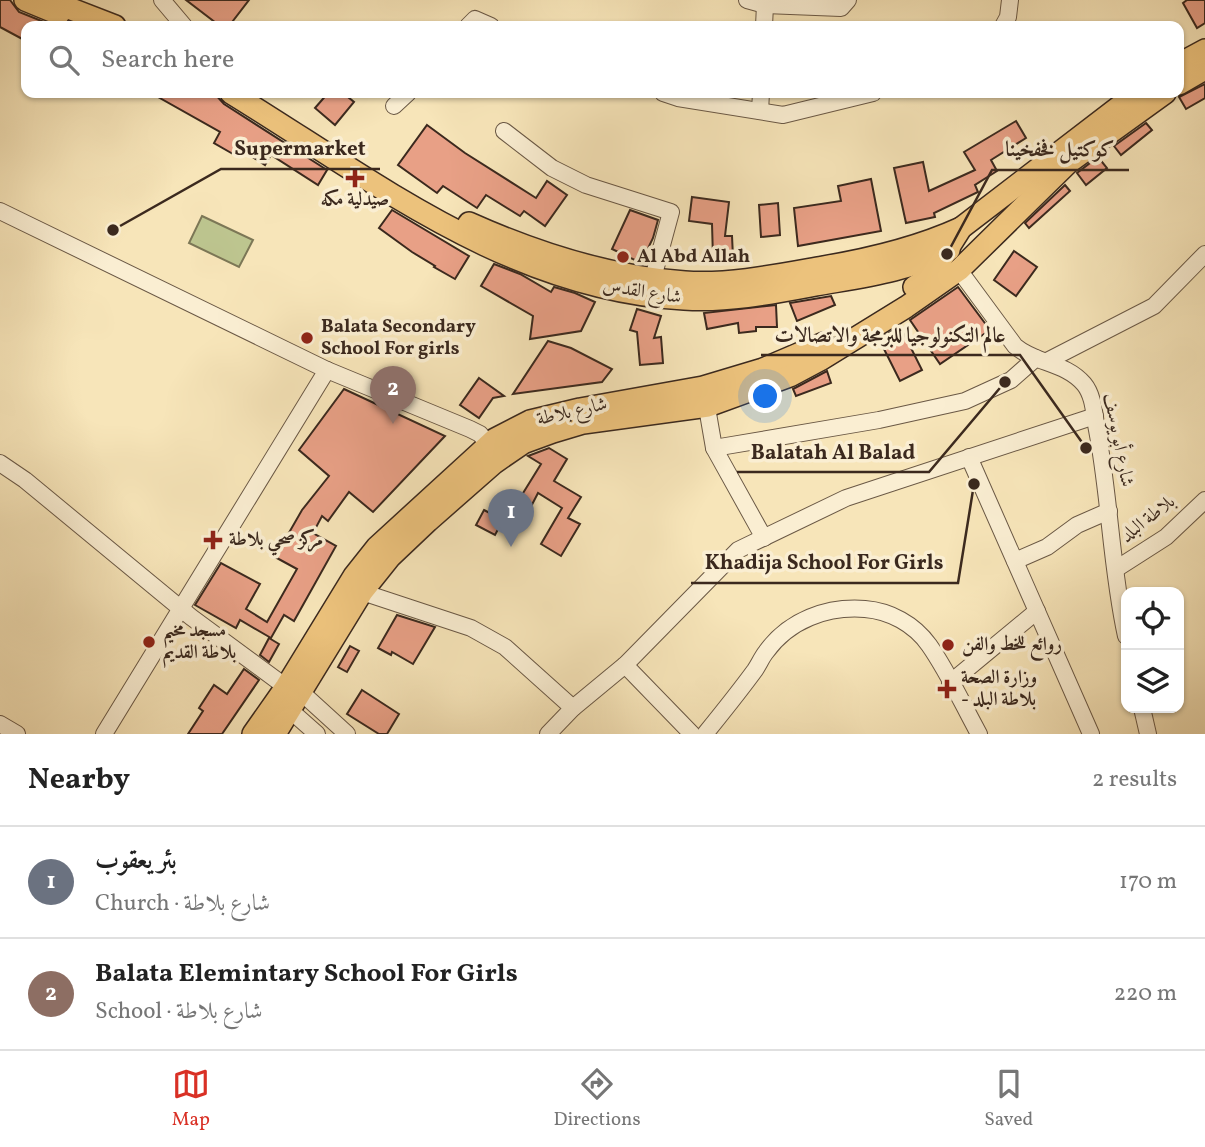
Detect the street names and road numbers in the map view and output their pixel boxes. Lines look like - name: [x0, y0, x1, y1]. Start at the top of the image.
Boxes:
- street label: شارع القدس: [601, 273, 683, 312]
- street label: شارع بلاطة: [534, 391, 610, 434]
- street label: شارع أبو يوسف: [1095, 391, 1141, 489]
- street label: بلاطة البلد: [1115, 489, 1181, 549]

